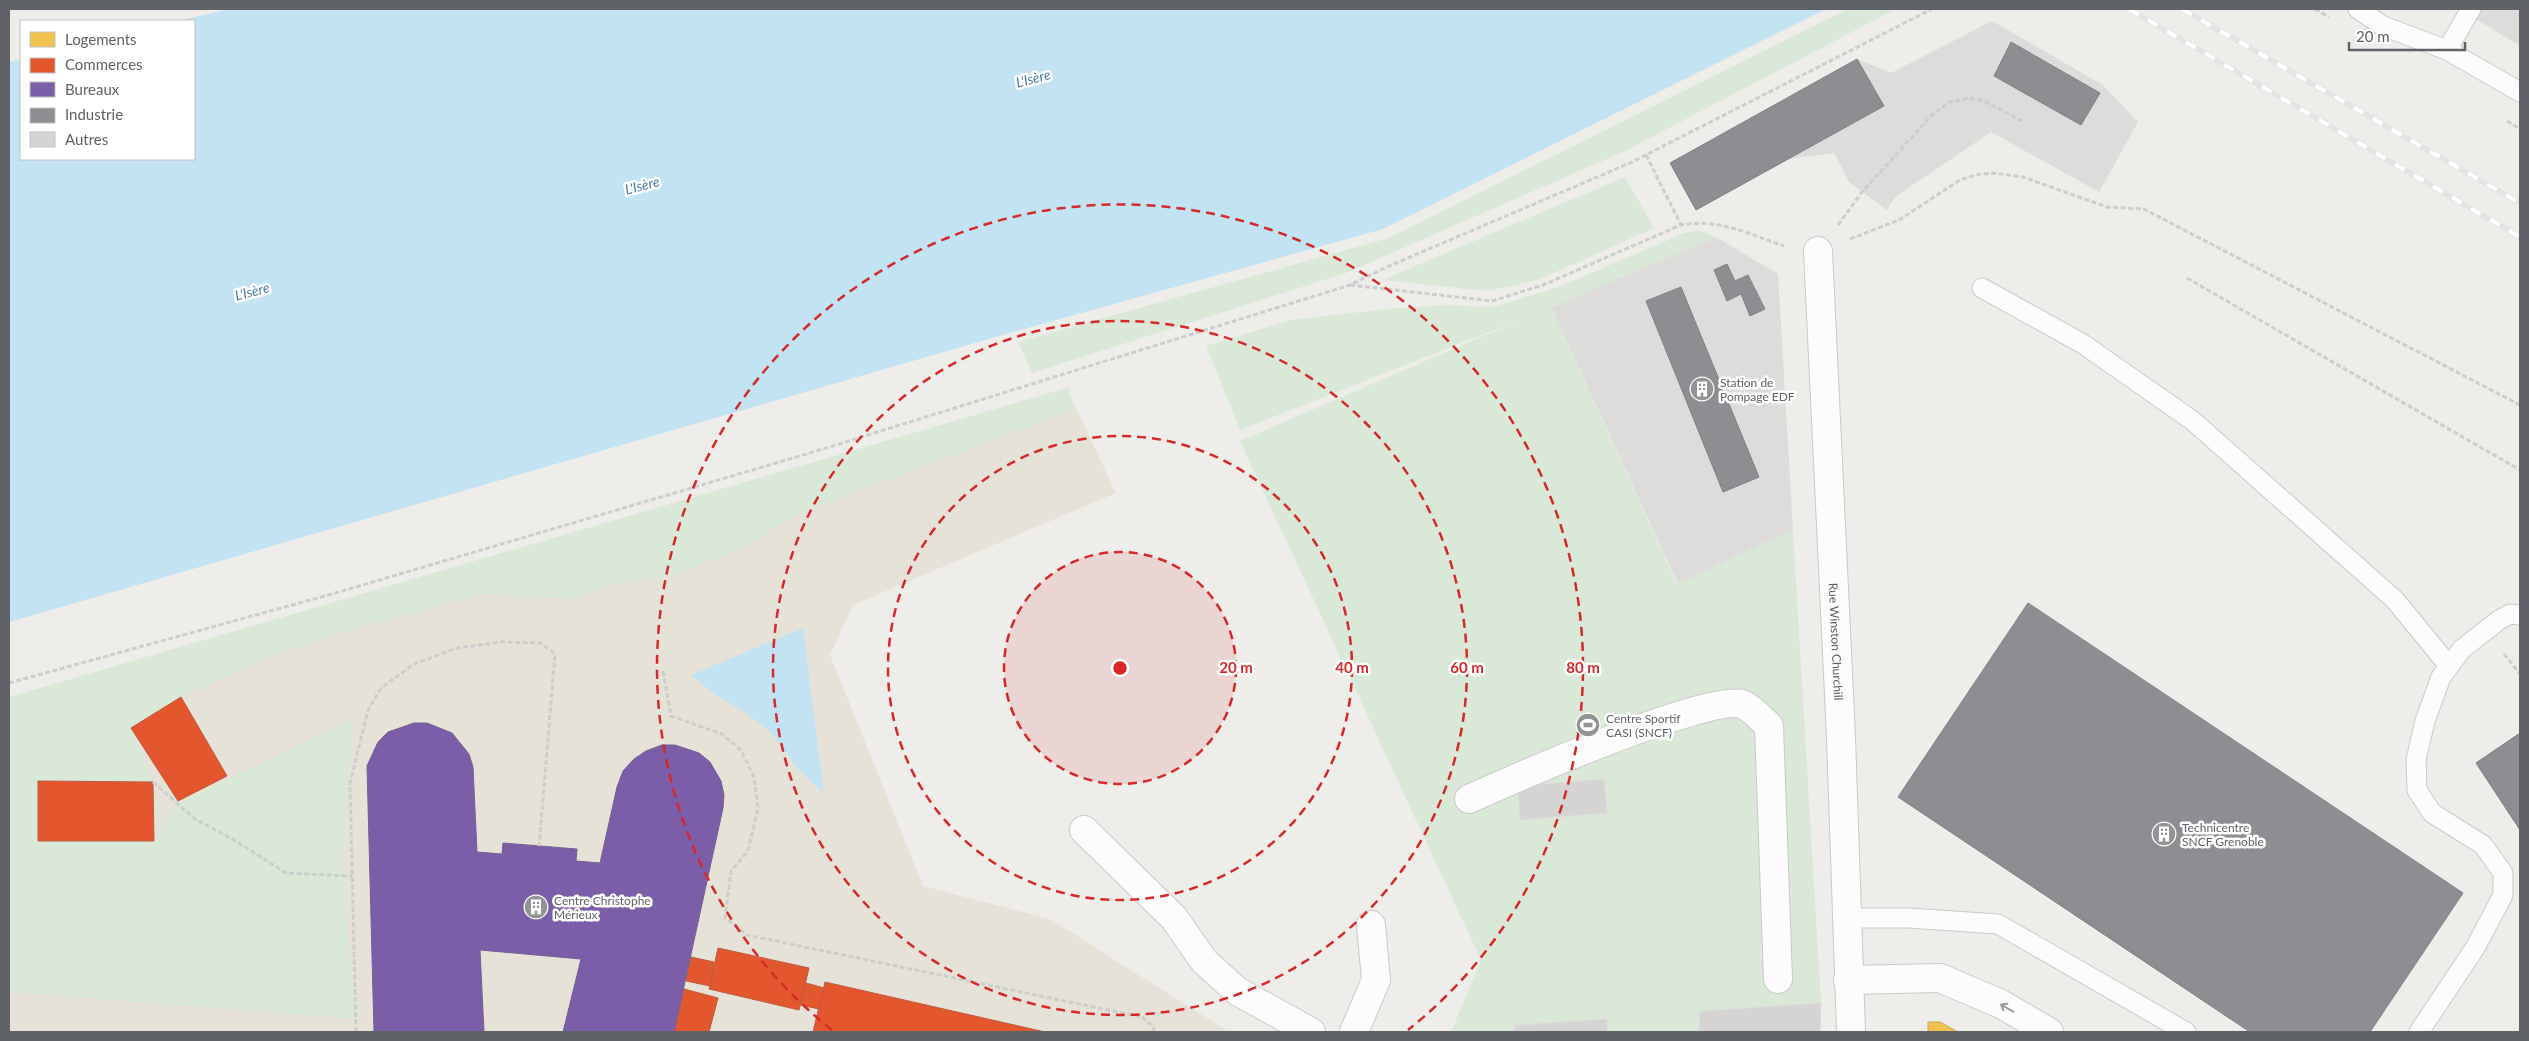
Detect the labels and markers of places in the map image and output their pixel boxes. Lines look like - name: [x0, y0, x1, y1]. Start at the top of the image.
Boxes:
- place label: Station de Pompage EDF: [1720, 375, 1795, 404]
- building icon: Station de Pompage EDF: [1689, 376, 1715, 402]
- centre of rings: [1111, 659, 1129, 677]
- place label: Centre Sportif CASI (SNCF): [1606, 711, 1681, 740]
- sports icon: Centre Sportif CASI (SNCF): [1575, 712, 1601, 738]
- place label: Technicentre SNCF Grenoble: [2182, 820, 2264, 849]
- building icon: Technicentre SNCF Grenoble: [2151, 821, 2177, 847]
- place label: Centre Christophe Mérieux: [554, 893, 651, 922]
- building icon: Centre Christophe Mérieux: [523, 894, 549, 920]

